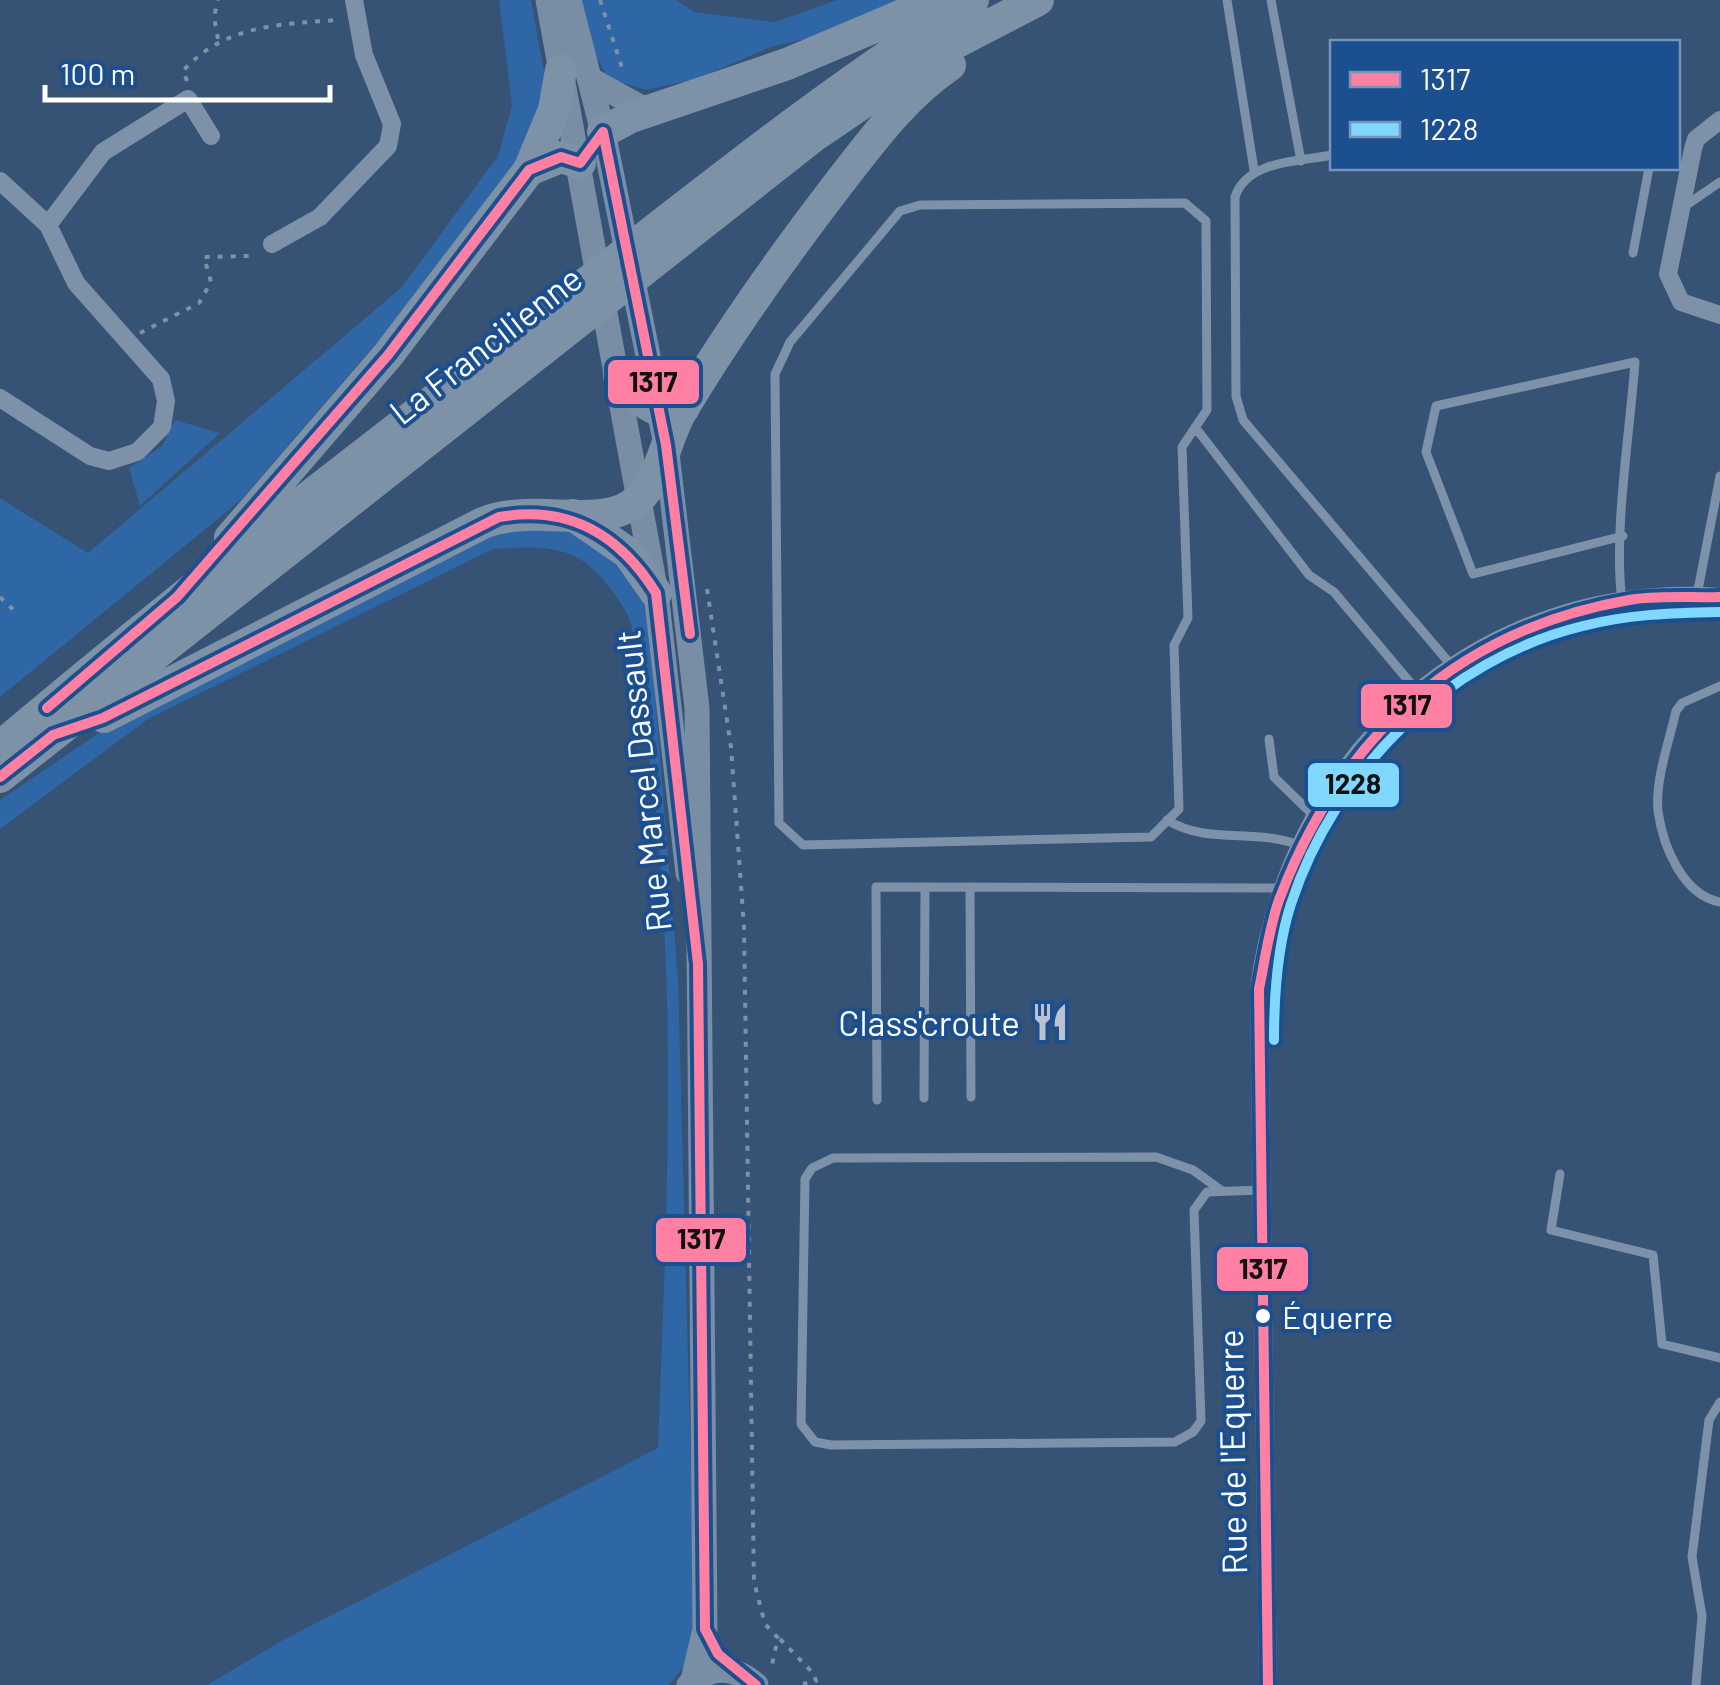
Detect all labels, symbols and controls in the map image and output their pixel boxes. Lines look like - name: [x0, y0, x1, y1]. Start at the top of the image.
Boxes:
- scale bar: [45, 40, 330, 102]
- legend: [1330, 40, 1680, 170]
- text: 100 m: [60, 55, 135, 91]
- text: 1317: [1420, 60, 1470, 96]
- text: 1228: [1420, 110, 1478, 146]
- street label: La Francilienne: [381, 256, 589, 432]
- line badge: 1317: [606, 358, 701, 406]
- text: 1317: [629, 364, 677, 398]
- street label: Rue Marcel Dassault: [605, 628, 679, 934]
- line badge: 1317: [1359, 682, 1454, 730]
- text: 1317: [1383, 687, 1431, 721]
- line badge: 1228: [1306, 761, 1401, 809]
- text: 1228: [1325, 766, 1381, 800]
- place label: Class'croute: [838, 1001, 1020, 1043]
- restaurant icon: Class'croute: [1029, 1001, 1071, 1043]
- line badge: 1317: [654, 1216, 748, 1264]
- text: 1317: [677, 1221, 725, 1255]
- line badge: 1317: [1215, 1245, 1310, 1293]
- text: 1317: [1239, 1251, 1287, 1285]
- place label: Équerre: [1282, 1297, 1393, 1335]
- marker: Équerre: [1253, 1306, 1273, 1326]
- street label: Rue de l'Equerre: [1208, 1329, 1254, 1575]

